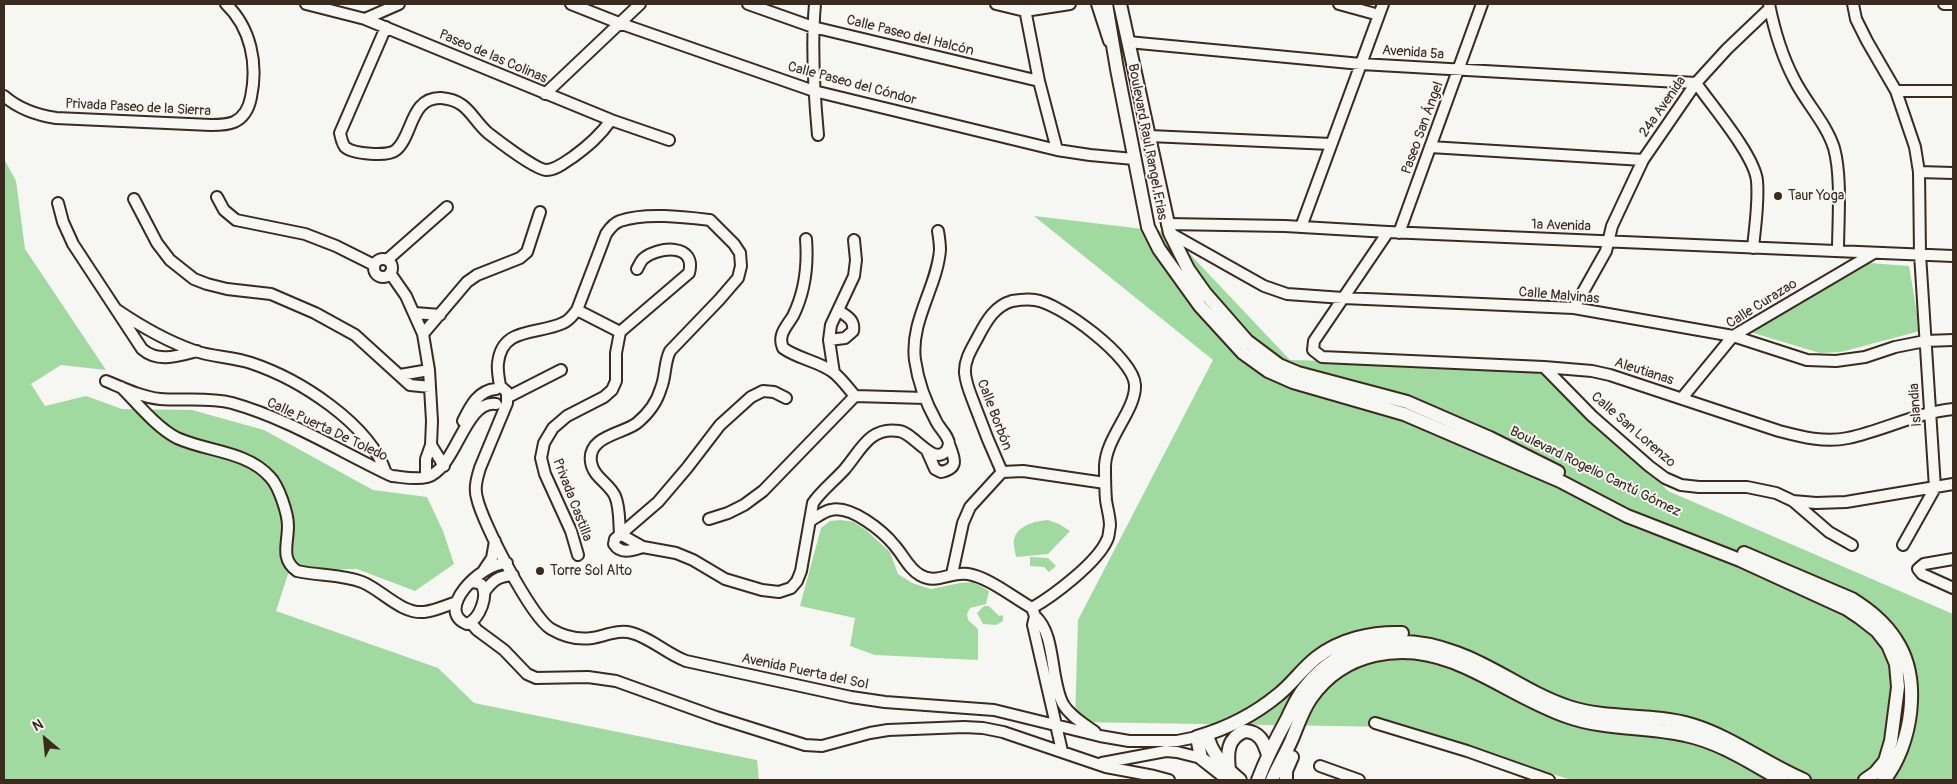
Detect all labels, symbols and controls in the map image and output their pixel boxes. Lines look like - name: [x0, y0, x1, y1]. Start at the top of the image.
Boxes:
- street label: Calle Paseo del Halcón: [845, 12, 975, 60]
- street label: Paseo de las Colinas: [436, 27, 550, 87]
- street label: Avenida 5a: [1381, 42, 1445, 64]
- street label: Calle Paseo del Cóndor: [786, 59, 918, 109]
- street label: Boulevard Raul Rangel Frias: [1124, 62, 1170, 222]
- street label: 24a Avenida: [1636, 73, 1690, 141]
- street label: Paseo San Ángel: [1398, 79, 1448, 177]
- street label: Privada Paseo de la Sierra: [65, 96, 211, 120]
- place label: Taur Yoga: [1788, 188, 1844, 204]
- marker: Taur Yoga: [1772, 190, 1784, 202]
- street label: 1a Avenida: [1531, 217, 1591, 235]
- street label: Calle Curazao: [1724, 276, 1800, 332]
- street label: Calle Malvinas: [1518, 284, 1600, 308]
- street label: Aleutianas: [1612, 355, 1676, 389]
- street label: Calle Borbón: [973, 377, 1015, 453]
- street label: Islandia: [1906, 383, 1926, 427]
- street label: Calle San Lorenzo: [1587, 389, 1679, 471]
- street label: Calle Puerta De Toledo: [264, 395, 390, 465]
- street label: Boulevard Rogelio Cantú Gómez: [1507, 423, 1683, 521]
- street label: Privada Castilla: [549, 456, 595, 544]
- place label: Torre Sol Alto: [550, 563, 632, 579]
- marker: Torre Sol Alto: [534, 565, 546, 577]
- street label: Avenida Puerta del Sol: [740, 650, 870, 694]
- north arrow: [20, 714, 70, 764]
- text: N: [30, 716, 46, 735]

